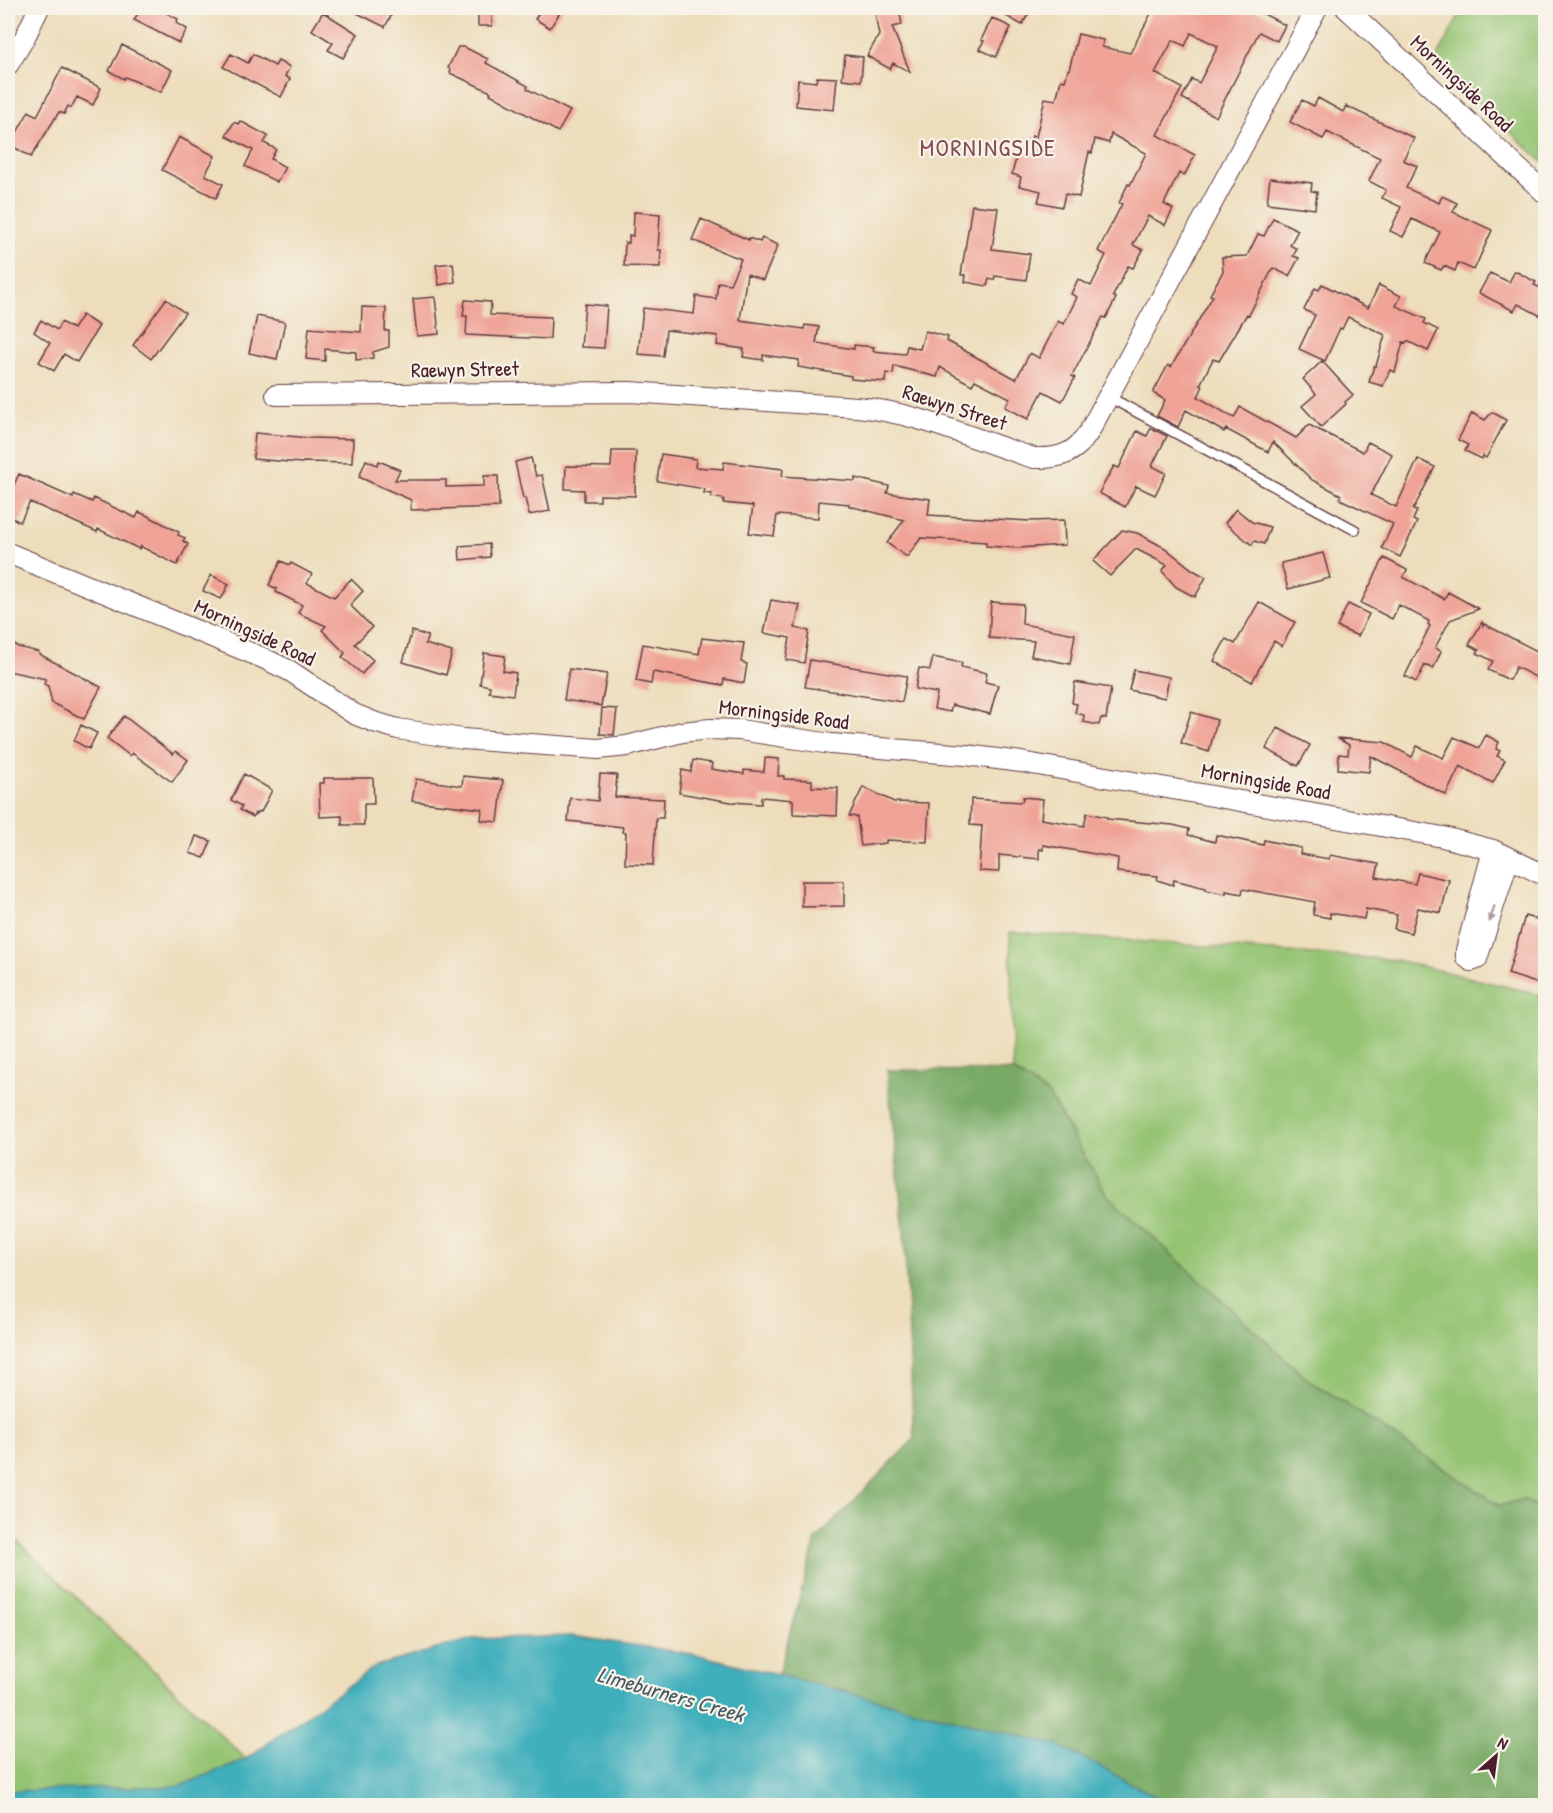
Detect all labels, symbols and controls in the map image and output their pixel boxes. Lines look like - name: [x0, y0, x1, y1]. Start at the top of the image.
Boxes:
- street label: Morningside Road: [1404, 28, 1520, 138]
- district label: MORNINGSIDE: [920, 131, 1056, 163]
- street label: Raewyn Street: [411, 354, 520, 384]
- street label: Raewyn Street: [899, 377, 1012, 438]
- street label: Morningside Road: [190, 591, 320, 673]
- street label: Morningside Road: [717, 692, 851, 736]
- street label: Morningside Road: [1199, 755, 1333, 807]
- one-way arrow: [1486, 905, 1496, 923]
- water label: Limeburners Creek: [594, 1659, 750, 1730]
- north arrow: [1466, 1726, 1526, 1786]
- text: N: [1494, 1731, 1512, 1755]

